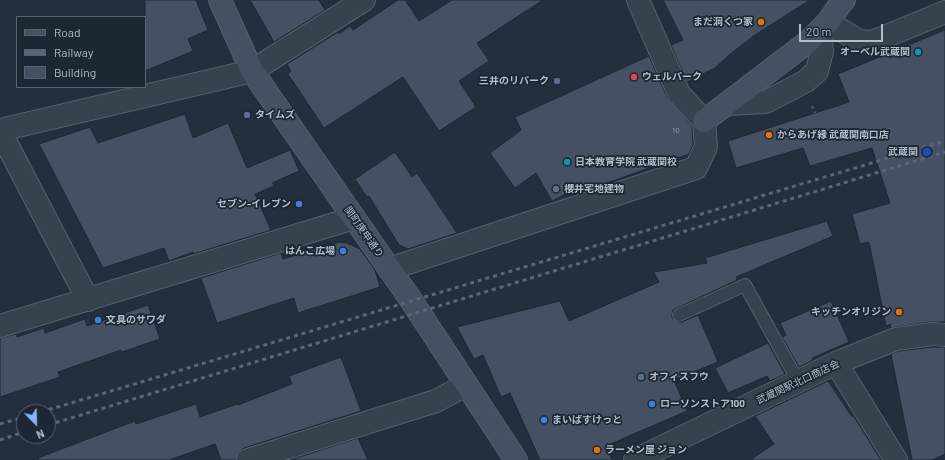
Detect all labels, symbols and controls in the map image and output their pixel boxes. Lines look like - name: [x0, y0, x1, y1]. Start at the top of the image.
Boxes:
- legend: [16, 16, 146, 88]
- place label: まだ洞くつ家: [693, 16, 753, 28]
- scale bar: [801, 16, 885, 42]
- marker: まだ洞くつ家: [756, 17, 766, 27]
- text: 20 m: [806, 24, 832, 38]
- text: Road: [54, 25, 81, 39]
- text: Railway: [54, 45, 93, 59]
- place label: オーベル武蔵関: [840, 46, 910, 58]
- marker: オーベル武蔵関: [913, 47, 923, 57]
- text: Building: [54, 65, 96, 79]
- place label: ウェルパーク: [642, 71, 702, 83]
- marker: ウェルパーク: [629, 72, 639, 82]
- place label: 三井のリパーク: [479, 75, 549, 87]
- marker: 三井のリパーク: [552, 76, 562, 86]
- place label: タイムズ: [255, 109, 295, 121]
- marker: タイムズ: [242, 110, 252, 120]
- house number: 10: [672, 125, 680, 135]
- place label: からあげ縁 武蔵関南口店: [777, 129, 889, 141]
- marker: からあげ縁 武蔵関南口店: [764, 130, 774, 140]
- place label: 武蔵関: [888, 146, 918, 158]
- marker: 武蔵関: [921, 146, 933, 158]
- place label: 日本教育学院 武蔵関校: [575, 156, 677, 168]
- marker: 日本教育学院 武蔵関校: [562, 157, 572, 167]
- place label: 櫻井宅地建物: [564, 183, 624, 195]
- marker: 櫻井宅地建物: [551, 184, 561, 194]
- place label: セブン-イレブン: [217, 198, 291, 210]
- marker: セブン-イレブン: [294, 199, 304, 209]
- street label: 関町庚申通り: [342, 204, 386, 260]
- place label: はんこ広場: [285, 245, 335, 257]
- marker: はんこ広場: [338, 246, 348, 256]
- place label: キッチンオリジン: [811, 306, 891, 318]
- marker: キッチンオリジン: [894, 307, 904, 317]
- place label: 文具のサワダ: [106, 314, 166, 326]
- marker: 文具のサワダ: [93, 315, 103, 325]
- street label: 武蔵関駅北口商店会: [755, 358, 841, 406]
- place label: オフィスフウ: [649, 371, 709, 383]
- marker: オフィスフウ: [636, 372, 646, 382]
- place label: ローソンストア100: [660, 398, 745, 410]
- marker: ローソンストア100: [647, 399, 657, 409]
- north arrow: [16, 404, 56, 444]
- place label: まいばすけっと: [552, 414, 622, 426]
- marker: まいばすけっと: [539, 415, 549, 425]
- text: N: [35, 427, 46, 442]
- place label: ラーメン屋 ジョン: [605, 444, 687, 456]
- marker: ラーメン屋 ジョン: [592, 445, 602, 455]

